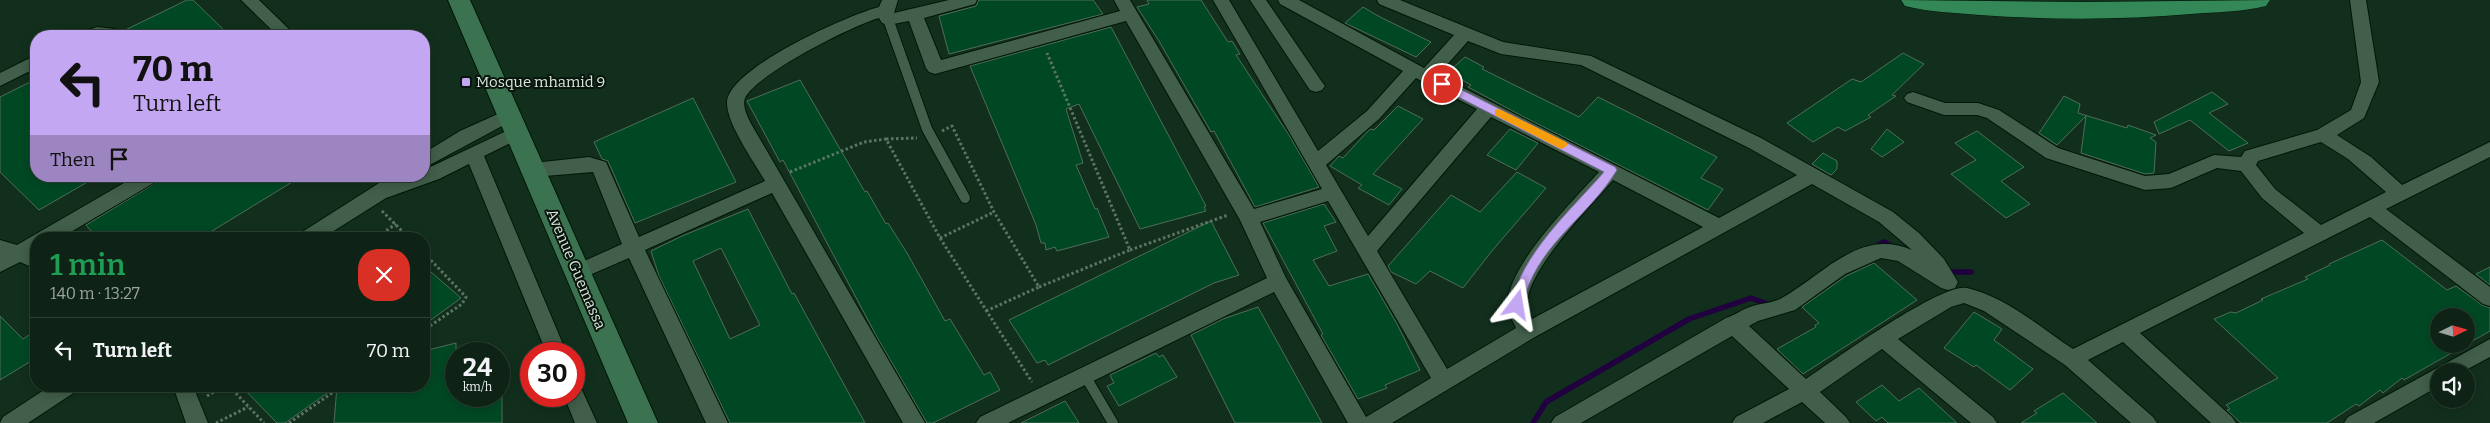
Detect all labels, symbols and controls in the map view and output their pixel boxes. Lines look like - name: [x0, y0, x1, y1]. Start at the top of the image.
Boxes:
- text: 70 m: [133, 48, 213, 90]
- icon: left: [50, 50, 115, 115]
- pin: [1421, 63, 1463, 105]
- icon: arrive: [1428, 70, 1456, 98]
- place label: Mosque mhamid 9: [476, 73, 605, 91]
- marker: Mosque mhamid 9: [460, 76, 472, 88]
- text: Turn left: [133, 90, 221, 117]
- icon: arrive: [105, 145, 133, 173]
- text: Then: [50, 148, 95, 171]
- street label: Avenue Guemassa: [542, 206, 610, 332]
- text: 1 min: [50, 247, 125, 283]
- button: close: [358, 249, 410, 301]
- position arrow: [1490, 278, 1542, 330]
- text: 140 m · 13:27: [50, 284, 140, 303]
- north arrow: [2430, 308, 2475, 352]
- map controls: [2430, 308, 2475, 408]
- icon: left: [50, 336, 78, 364]
- text: Turn left: [93, 339, 172, 362]
- text: 70 m: [367, 339, 410, 362]
- speed limit sign: 30: [520, 342, 585, 407]
- text: 24: [463, 353, 492, 383]
- button: sound: [2430, 363, 2475, 408]
- text: km/h: [463, 380, 492, 394]

